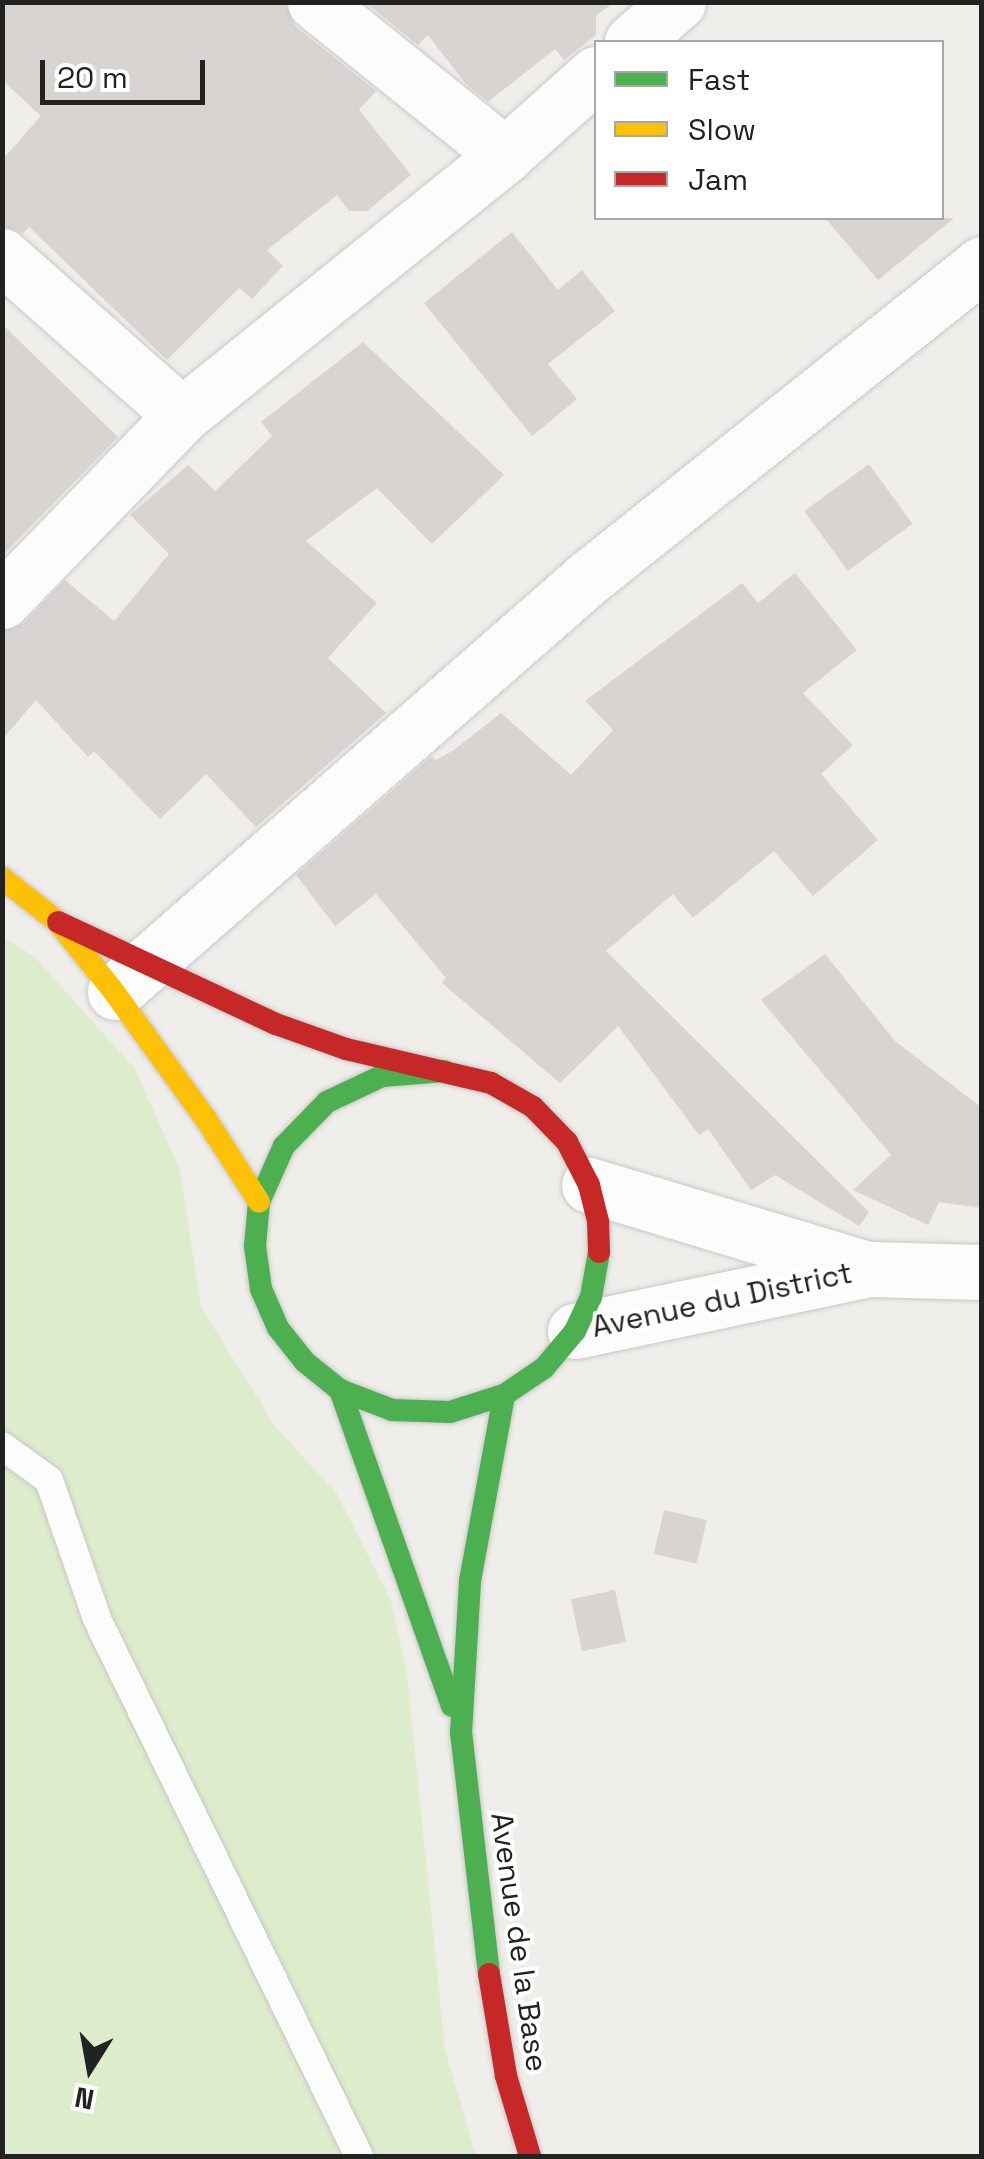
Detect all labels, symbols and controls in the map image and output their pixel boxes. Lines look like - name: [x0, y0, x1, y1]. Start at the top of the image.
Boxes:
- scale bar: [45, 40, 210, 102]
- legend: [594, 40, 944, 220]
- text: 20 m: [57, 58, 128, 97]
- text: Fast: [688, 60, 750, 99]
- text: Slow: [688, 110, 756, 149]
- text: Jam: [688, 160, 748, 199]
- street label: Avenue du District: [588, 1255, 856, 1345]
- street label: Avenue de la Base: [483, 1810, 555, 2074]
- north arrow: [40, 2019, 140, 2119]
- text: N: [72, 2079, 97, 2118]

